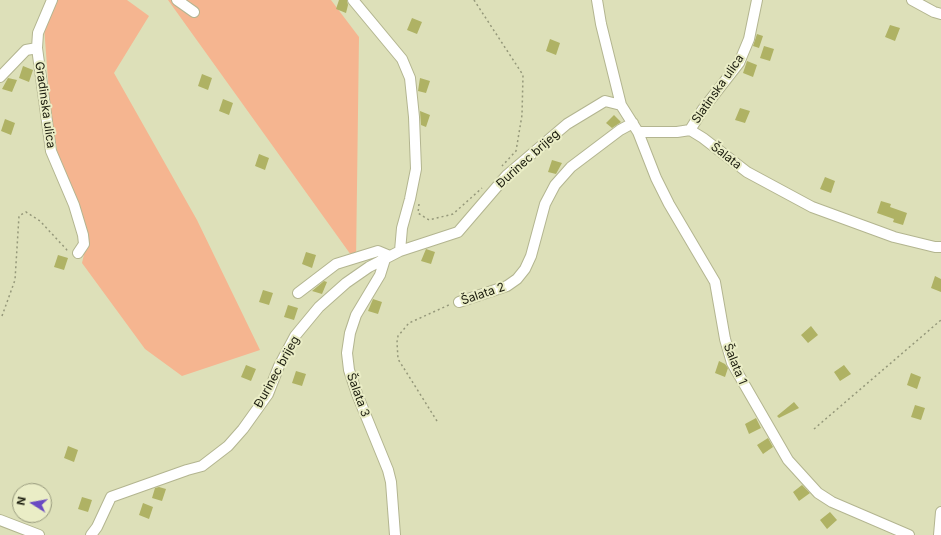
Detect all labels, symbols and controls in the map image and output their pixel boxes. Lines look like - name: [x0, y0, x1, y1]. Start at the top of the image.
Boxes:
- street label: Slatinska ulica: [689, 52, 747, 126]
- street label: Gradinska ulica: [32, 61, 58, 149]
- street label: Đurinec brijeg: [493, 127, 563, 191]
- street label: Šalata: [708, 140, 744, 172]
- street label: Šalata 2: [459, 280, 507, 308]
- street label: Đurinec brijeg: [251, 334, 303, 410]
- street label: Šalata 1: [720, 341, 750, 387]
- street label: Šalata 3: [343, 371, 373, 419]
- north arrow: [12, 483, 52, 523]
- text: N: [14, 495, 29, 506]

